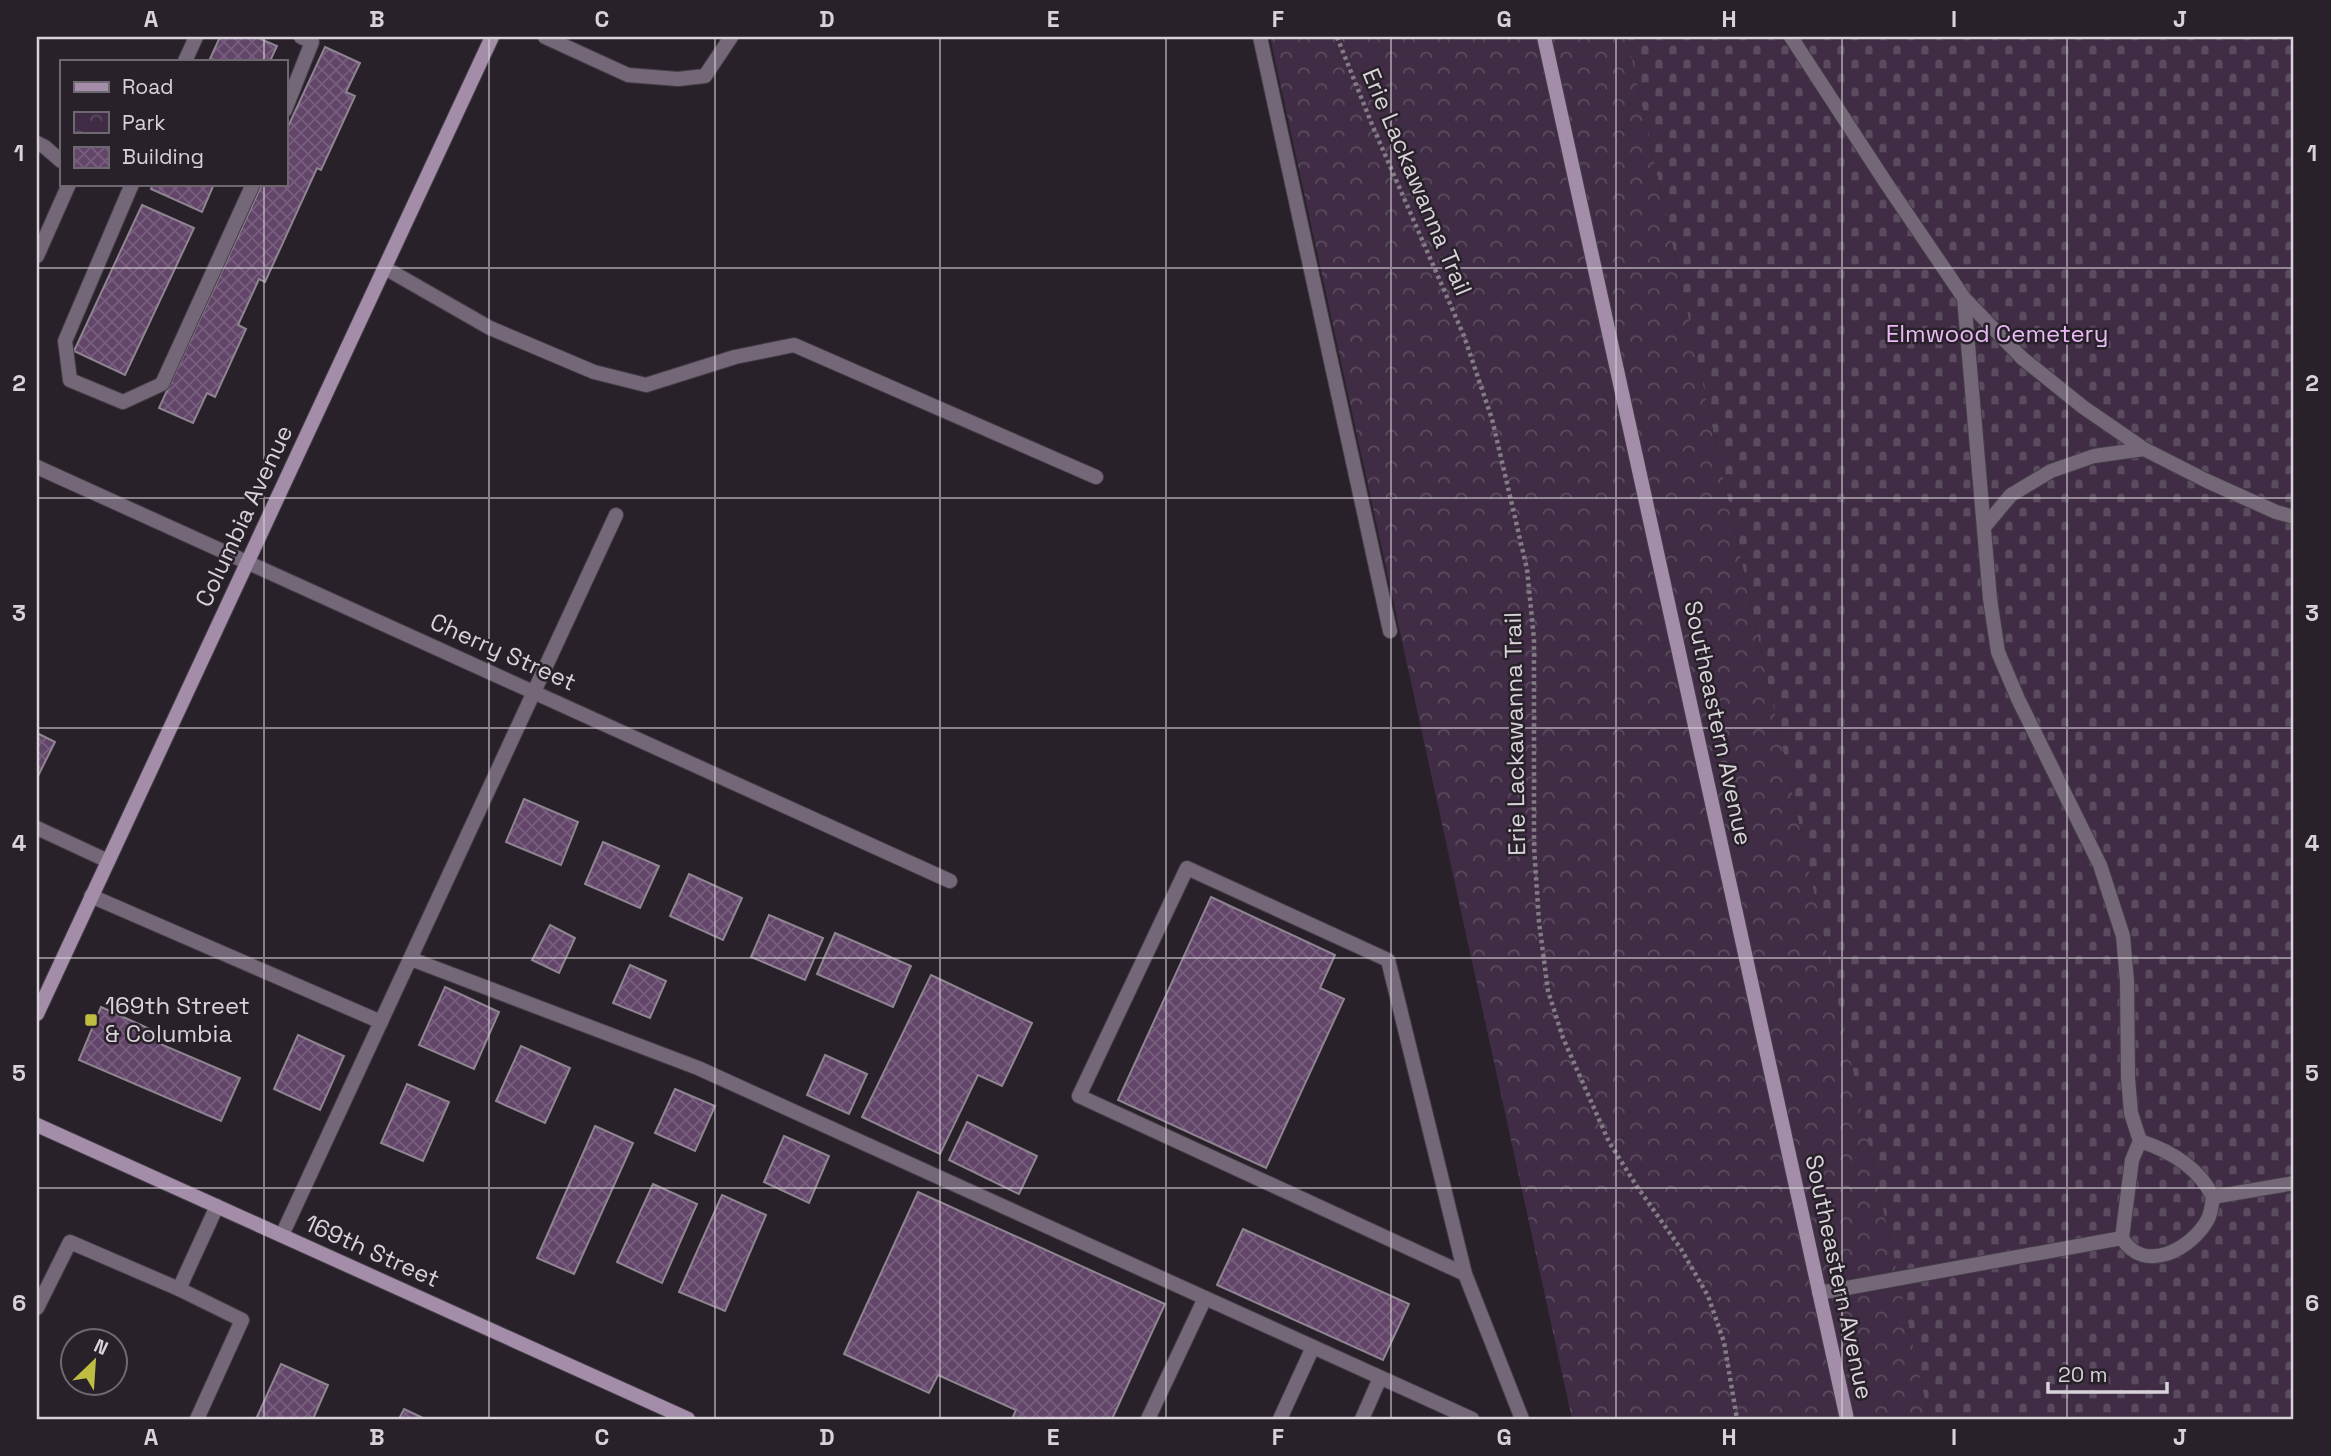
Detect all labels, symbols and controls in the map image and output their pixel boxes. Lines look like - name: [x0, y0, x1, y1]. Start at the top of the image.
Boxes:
- text: A: [144, 4, 159, 34]
- text: B: [369, 4, 385, 34]
- text: C: [595, 4, 609, 34]
- text: D: [819, 4, 835, 34]
- text: E: [1047, 4, 1059, 34]
- text: F: [1272, 4, 1284, 34]
- text: G: [1496, 4, 1512, 34]
- text: H: [1721, 4, 1737, 34]
- text: I: [1951, 4, 1957, 34]
- text: J: [2173, 4, 2187, 34]
- legend: [60, 60, 287, 186]
- street label: Erie Lackawanna Trail: [1356, 63, 1479, 300]
- text: Road: [122, 73, 174, 100]
- text: Park: [122, 109, 166, 136]
- text: 1: [14, 138, 24, 168]
- text: 1: [2307, 138, 2317, 168]
- text: Building: [122, 143, 204, 170]
- park label: Elmwood Cemetery: [1886, 318, 2108, 349]
- text: 2: [12, 368, 26, 398]
- text: 2: [2305, 368, 2319, 398]
- street label: Columbia Avenue: [188, 420, 299, 612]
- text: 3: [12, 598, 26, 628]
- street label: Southeastern Avenue: [1677, 598, 1760, 848]
- text: 3: [2305, 598, 2319, 628]
- street label: Cherry Street: [425, 606, 581, 698]
- street label: Erie Lackawanna Trail: [1497, 612, 1532, 856]
- text: 4: [12, 828, 27, 858]
- text: 4: [2305, 828, 2320, 858]
- place label: 169th Street & Columbia: [105, 990, 250, 1049]
- marker: 169th Street & Columbia: [83, 1012, 99, 1028]
- text: 5: [12, 1058, 26, 1088]
- text: 5: [2305, 1058, 2319, 1088]
- street label: Southeastern Avenue: [1798, 1152, 1881, 1402]
- street label: 169th Street: [300, 1207, 445, 1294]
- text: 6: [12, 1288, 26, 1318]
- text: 6: [2305, 1288, 2319, 1318]
- north arrow: [60, 1326, 130, 1396]
- text: N: [90, 1333, 112, 1361]
- scale bar: [2048, 1351, 2166, 1395]
- text: 20 m: [2058, 1361, 2108, 1388]
- text: A: [144, 1422, 159, 1452]
- text: B: [369, 1422, 385, 1452]
- text: C: [595, 1422, 609, 1452]
- text: D: [819, 1422, 835, 1452]
- text: E: [1047, 1422, 1059, 1452]
- text: F: [1272, 1422, 1284, 1452]
- text: G: [1496, 1422, 1512, 1452]
- text: H: [1721, 1422, 1737, 1452]
- text: I: [1951, 1422, 1957, 1452]
- text: J: [2173, 1422, 2187, 1452]

